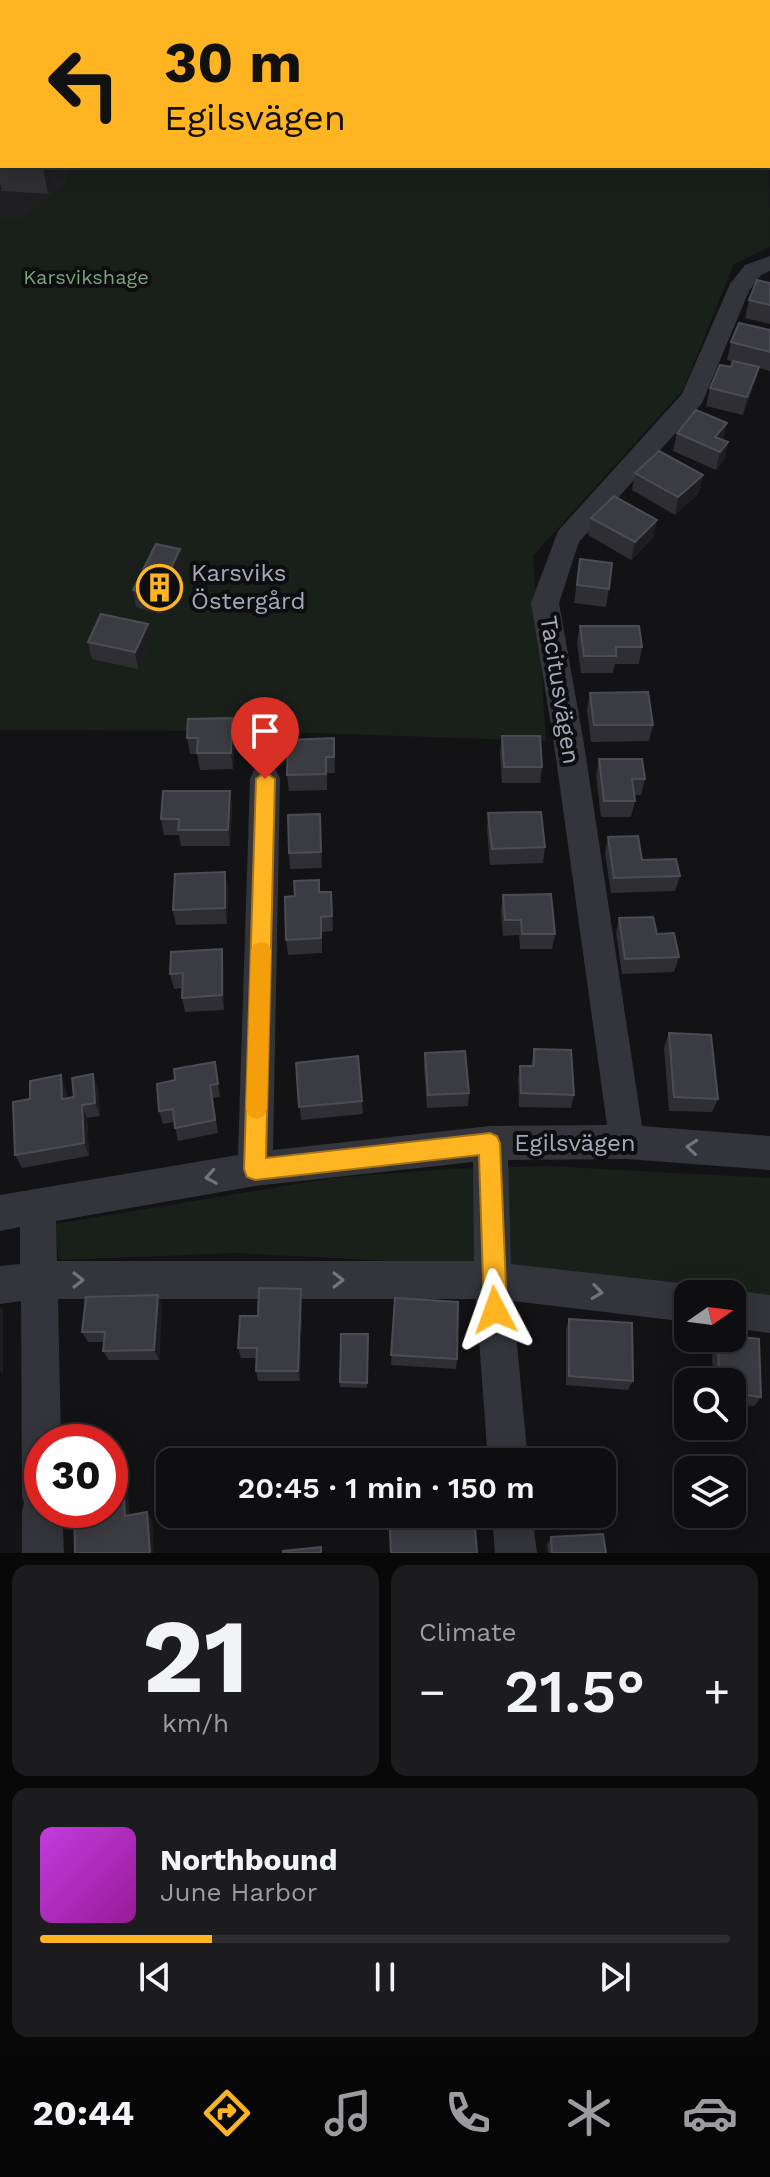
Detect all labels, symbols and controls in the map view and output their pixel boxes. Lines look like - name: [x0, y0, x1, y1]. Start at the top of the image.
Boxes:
- text: 30 m: [164, 30, 302, 96]
- icon: left: [32, 32, 136, 136]
- text: Egilsvägen: [164, 97, 346, 139]
- park label: Karsvikshage: [23, 265, 149, 289]
- place label: Karsviks Östergård: [191, 559, 306, 615]
- building icon: Karsviks Östergård: [136, 563, 184, 611]
- street label: Tacitusvägen: [534, 614, 586, 766]
- pin: [231, 697, 299, 779]
- icon: arrive: [243, 709, 287, 753]
- street label: Egilsvägen: [514, 1129, 636, 1157]
- one-way arrow: [685, 1139, 698, 1156]
- one-way arrow: [204, 1167, 217, 1184]
- position arrow: [453, 1268, 537, 1352]
- one-way arrow: [72, 1271, 85, 1289]
- one-way arrow: [332, 1271, 345, 1289]
- north arrow: [674, 1280, 746, 1352]
- map controls: [674, 1280, 746, 1528]
- one-way arrow: [590, 1283, 604, 1300]
- button: search: [674, 1368, 746, 1440]
- speed limit sign: 30: [24, 1424, 128, 1528]
- button: layers: [674, 1456, 746, 1528]
- text: 20:45 · 1 min · 150 m: [237, 1470, 535, 1505]
- text: 21: [142, 1595, 249, 1717]
- text: Climate: [419, 1617, 517, 1647]
- text: 21.5°: [504, 1656, 645, 1727]
- text: −: [419, 1666, 446, 1718]
- text: +: [703, 1666, 730, 1718]
- text: km/h: [162, 1708, 229, 1738]
- text: Northbound: [160, 1842, 337, 1877]
- text: June Harbor: [160, 1877, 317, 1907]
- icon: previous: [133, 1955, 177, 1999]
- icon: pause: [363, 1955, 407, 1999]
- icon: next: [593, 1955, 637, 1999]
- icon: directions: [199, 2085, 255, 2141]
- icon: music: [320, 2085, 376, 2141]
- icon: phone: [440, 2085, 496, 2141]
- icon: climate: [561, 2085, 617, 2141]
- icon: car: [682, 2085, 738, 2141]
- text: 20:44: [32, 2092, 134, 2134]

